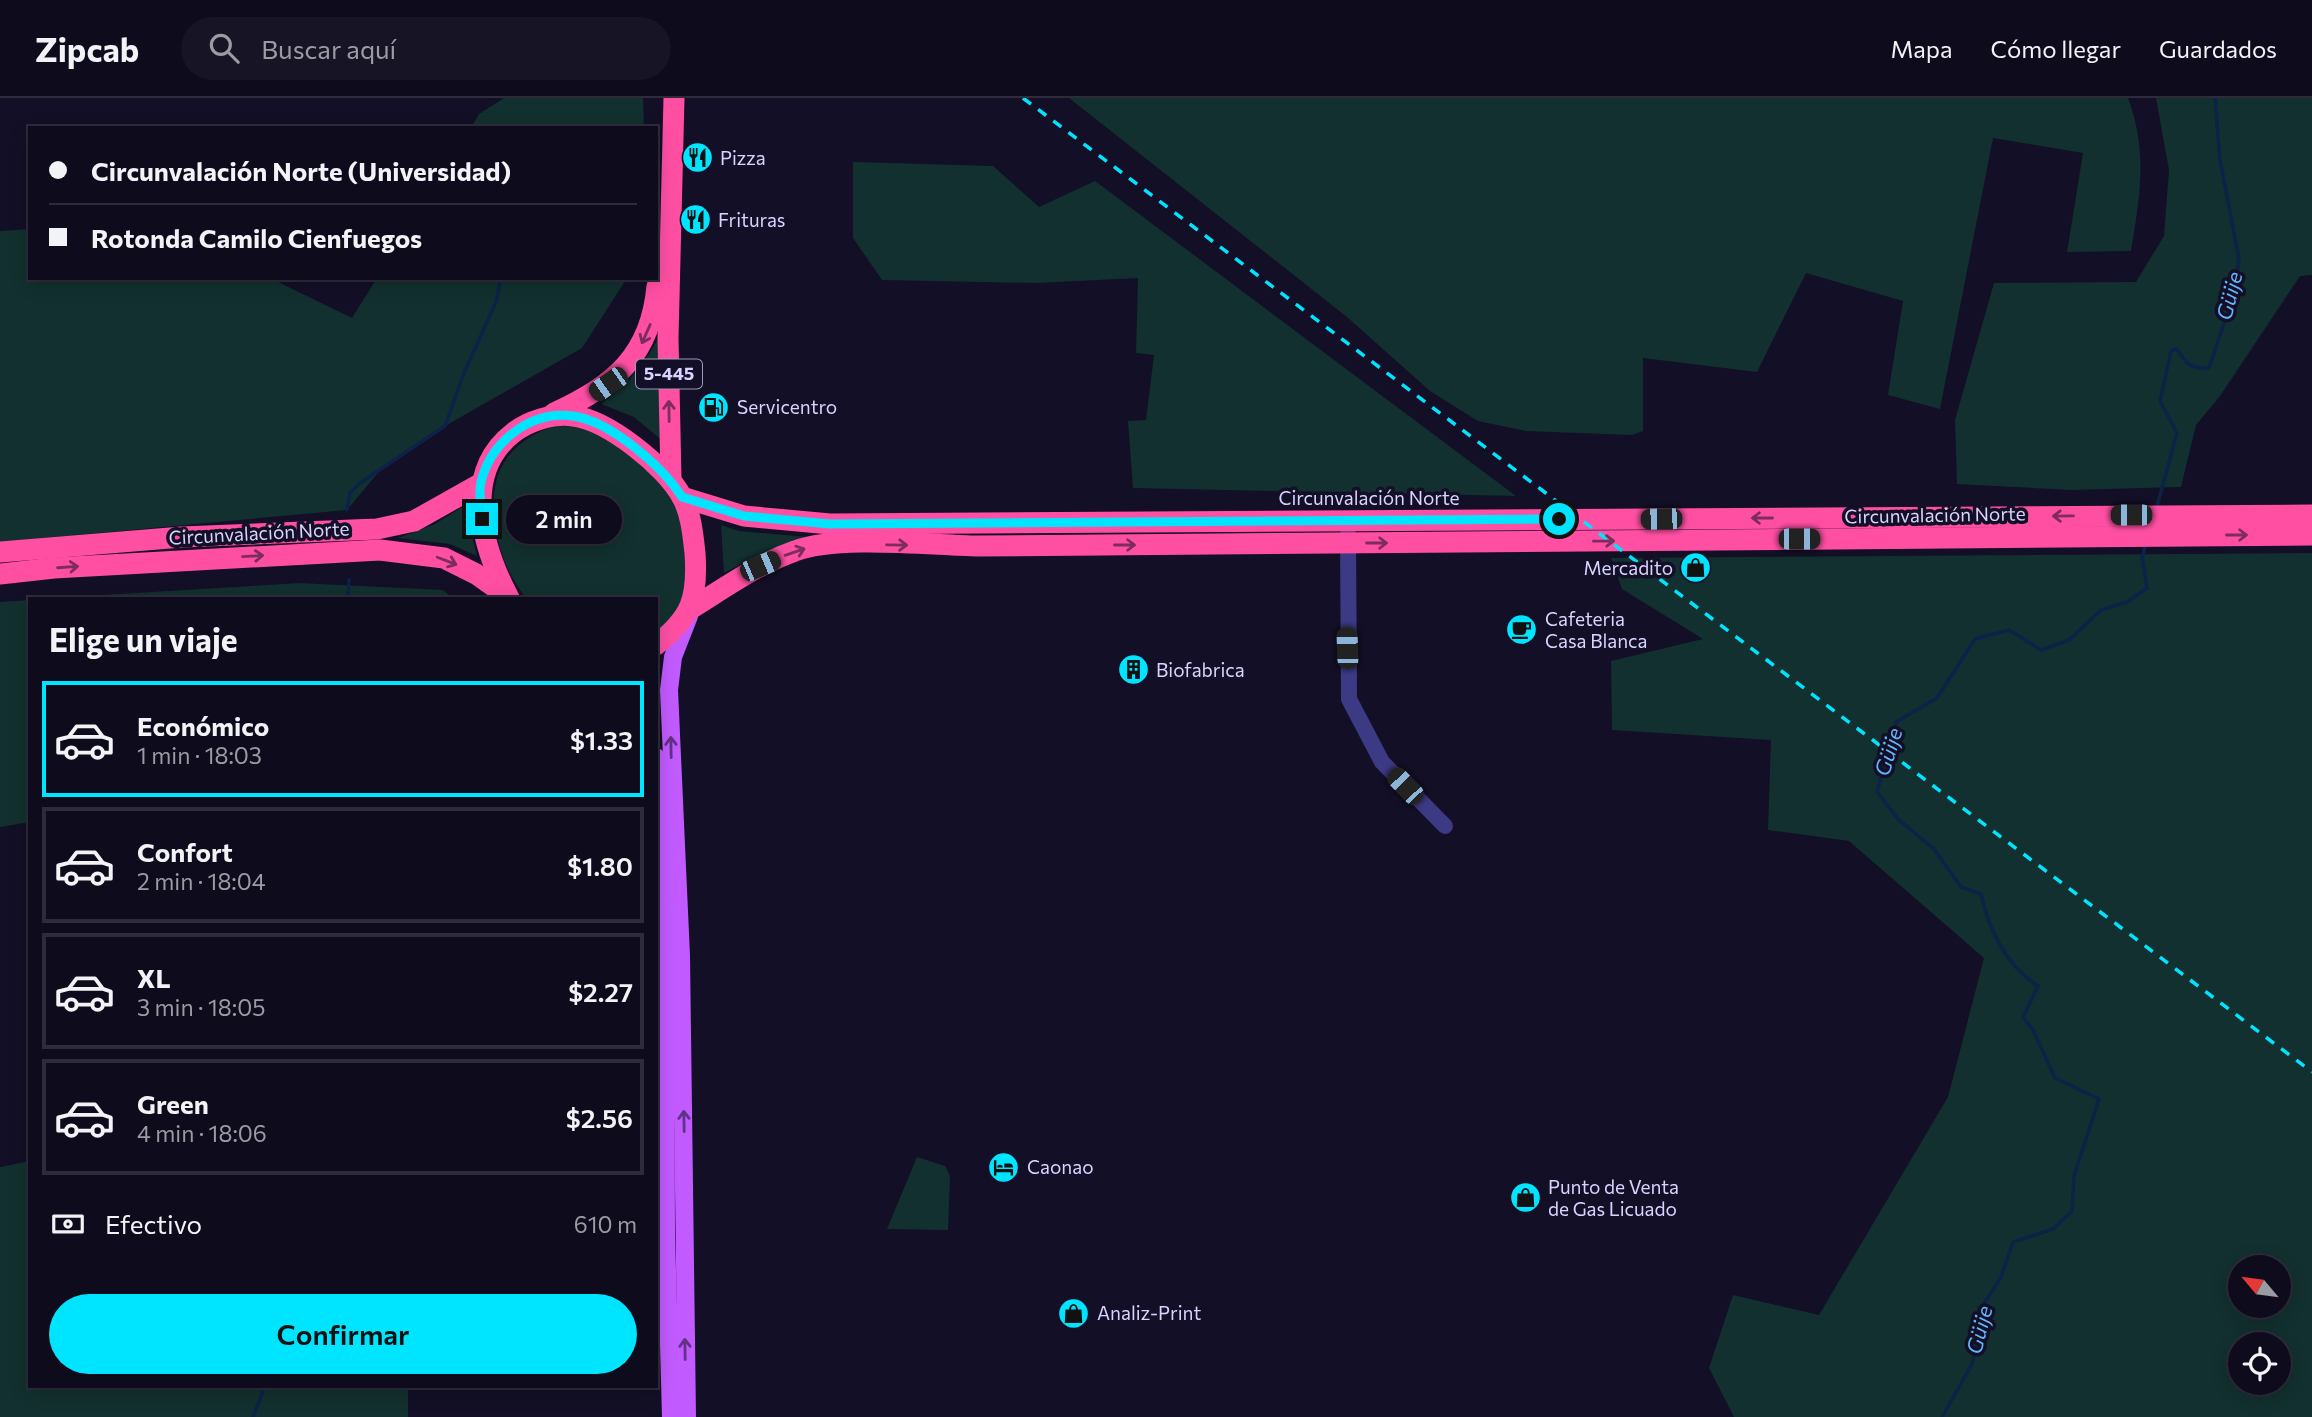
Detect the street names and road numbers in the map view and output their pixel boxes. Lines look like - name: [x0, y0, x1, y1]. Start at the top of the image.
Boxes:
- road number: 5-445: [636, 360, 702, 388]
- street label: Circunvalación Norte: [1278, 486, 1460, 509]
- street label: Circunvalación Norte: [1844, 501, 2026, 528]
- street label: Circunvalación Norte: [168, 516, 350, 549]

